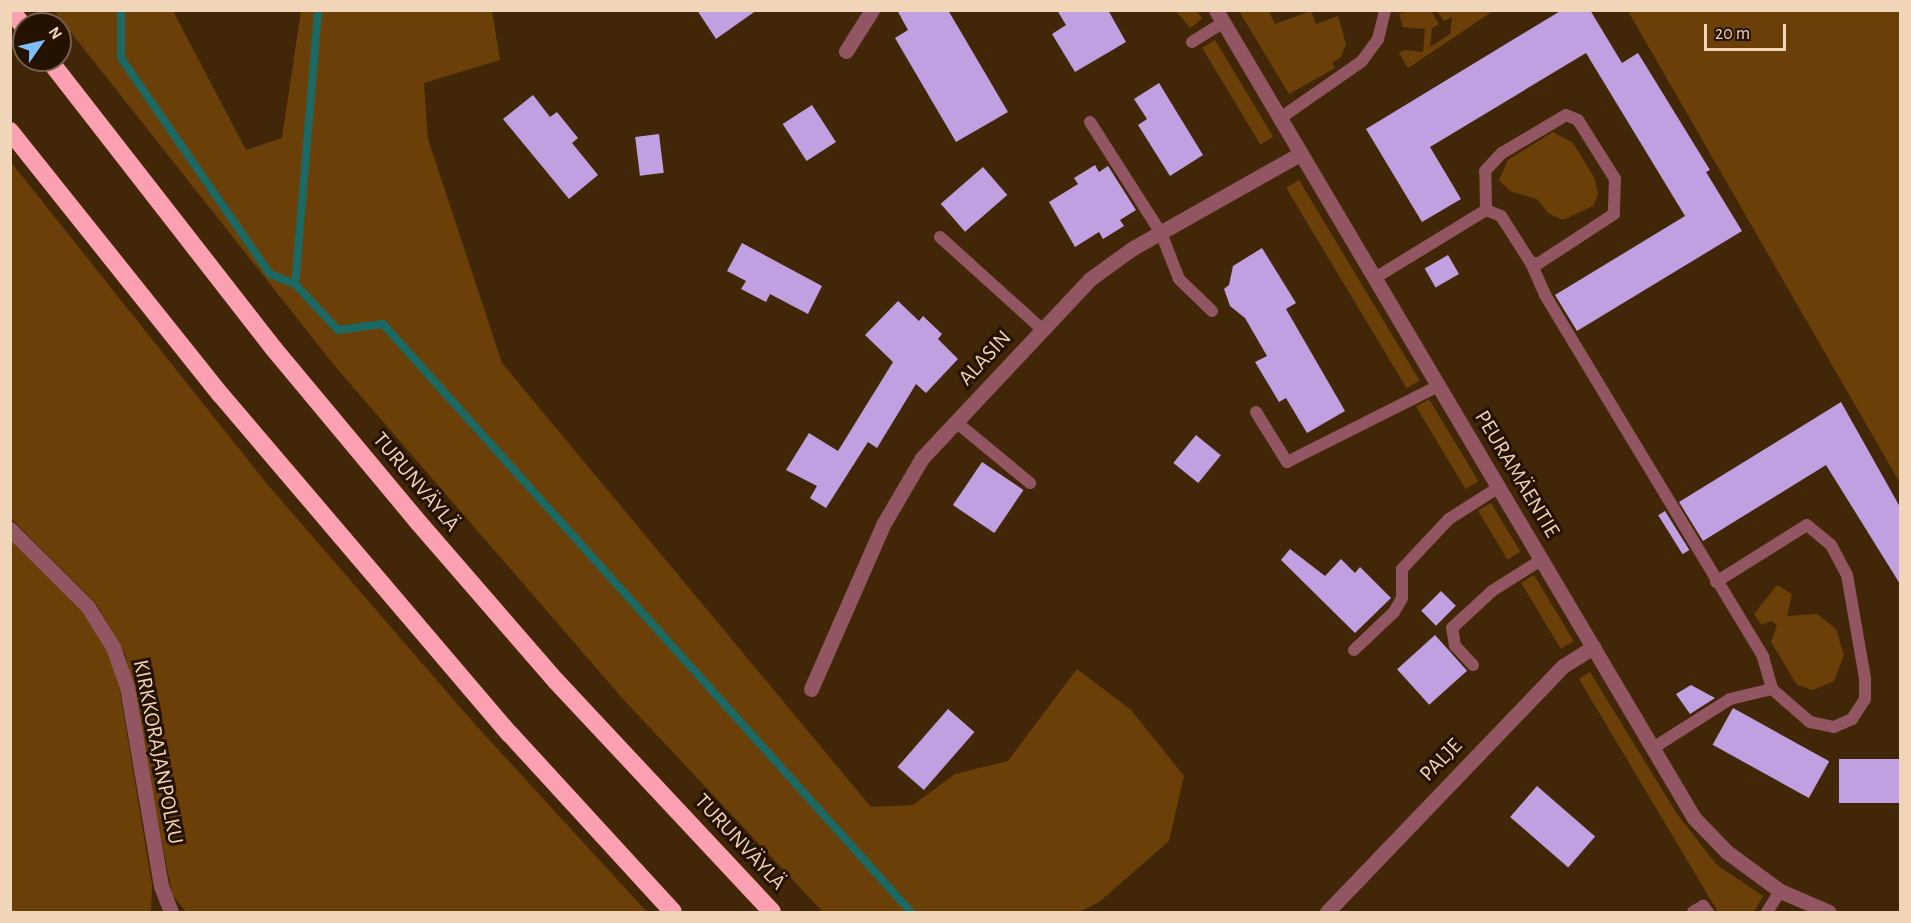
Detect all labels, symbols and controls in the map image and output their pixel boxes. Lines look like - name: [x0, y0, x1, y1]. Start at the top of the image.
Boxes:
- north arrow: [12, 12, 72, 72]
- scale bar: [1707, 12, 1790, 50]
- text: N: [46, 24, 65, 42]
- text: 20 m: [1715, 25, 1750, 43]
- street label: ALASIN: [953, 325, 1017, 391]
- street label: PEURAMÄENTIE: [1469, 406, 1565, 542]
- street label: TURUNVÄYLÄ: [367, 427, 465, 537]
- street label: KIRKKORAJANPOLKU: [127, 657, 189, 847]
- street label: PALJE: [1414, 733, 1468, 787]
- street label: TURUNVÄYLÄ: [689, 788, 791, 896]

